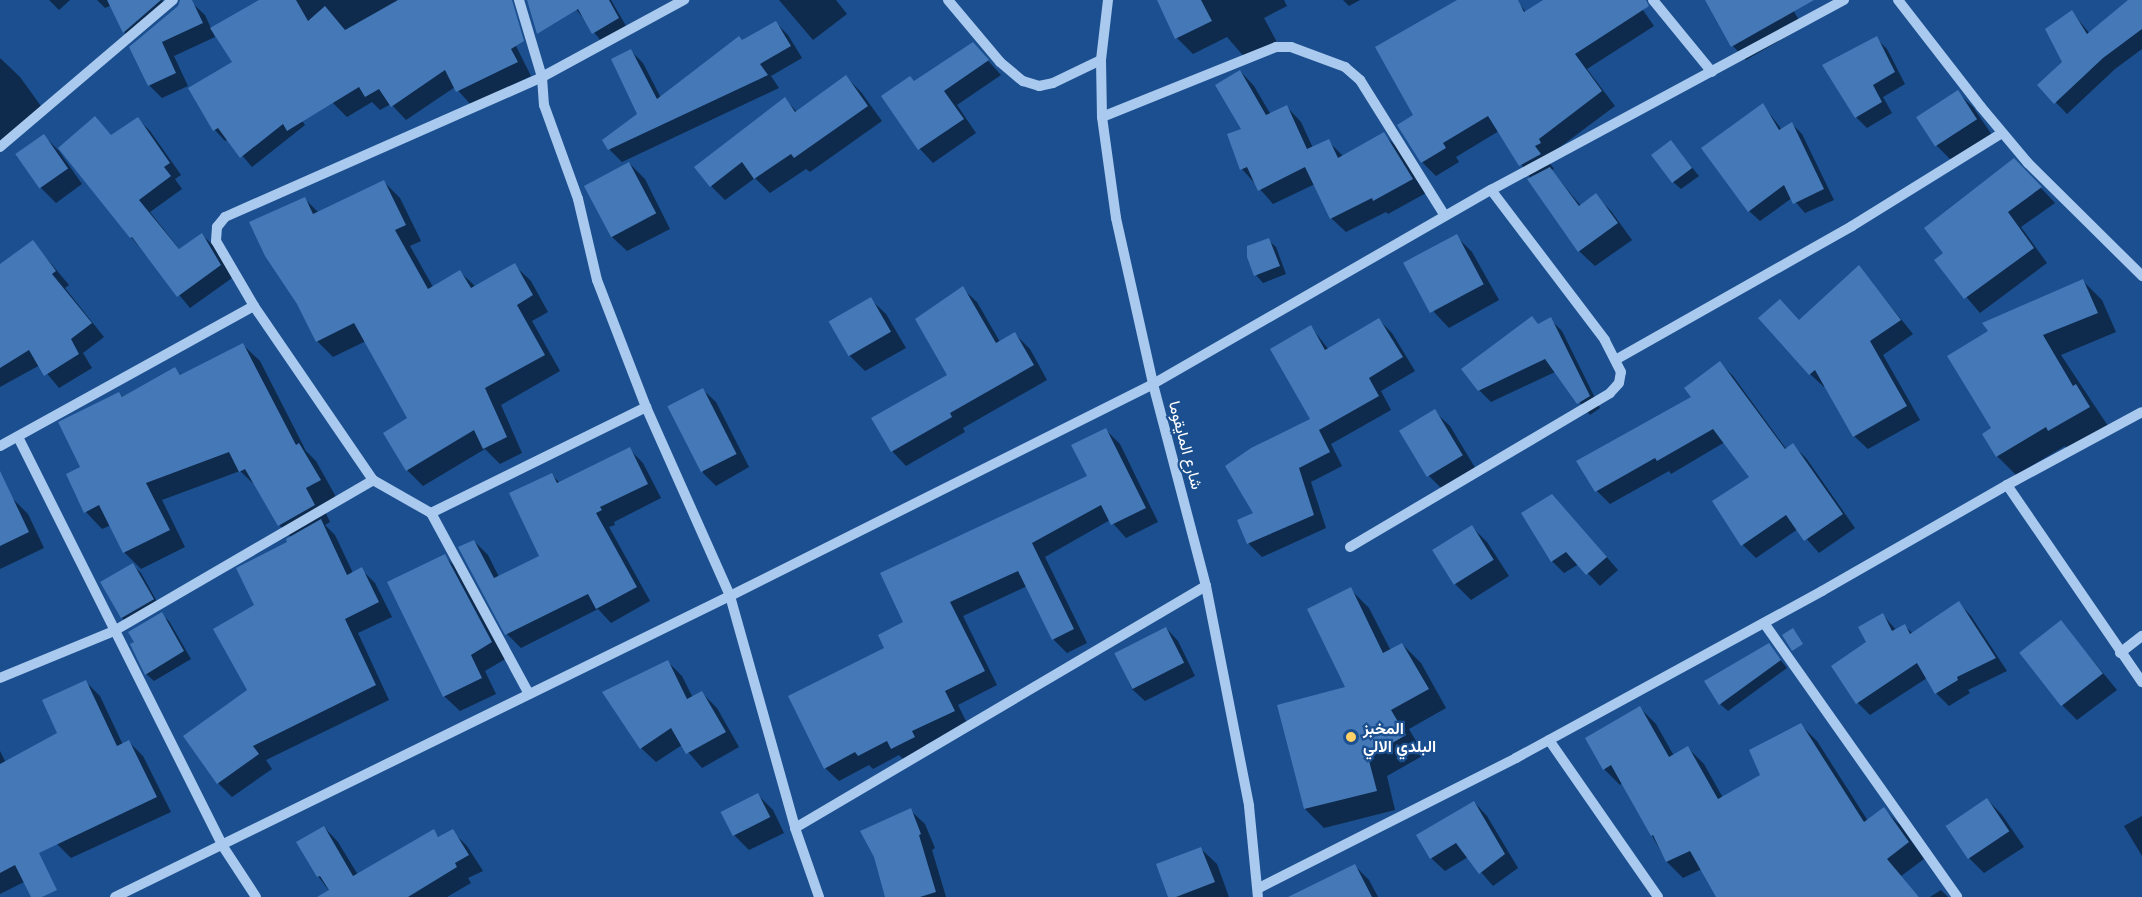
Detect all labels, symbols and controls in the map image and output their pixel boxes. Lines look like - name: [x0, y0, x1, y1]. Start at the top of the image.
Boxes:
- street label: شارع المايقوما: [1165, 399, 1207, 491]
- place label: المخبز البلدي الالي: [1363, 718, 1436, 756]
- marker: المخبز البلدي الالي: [1344, 730, 1358, 744]

